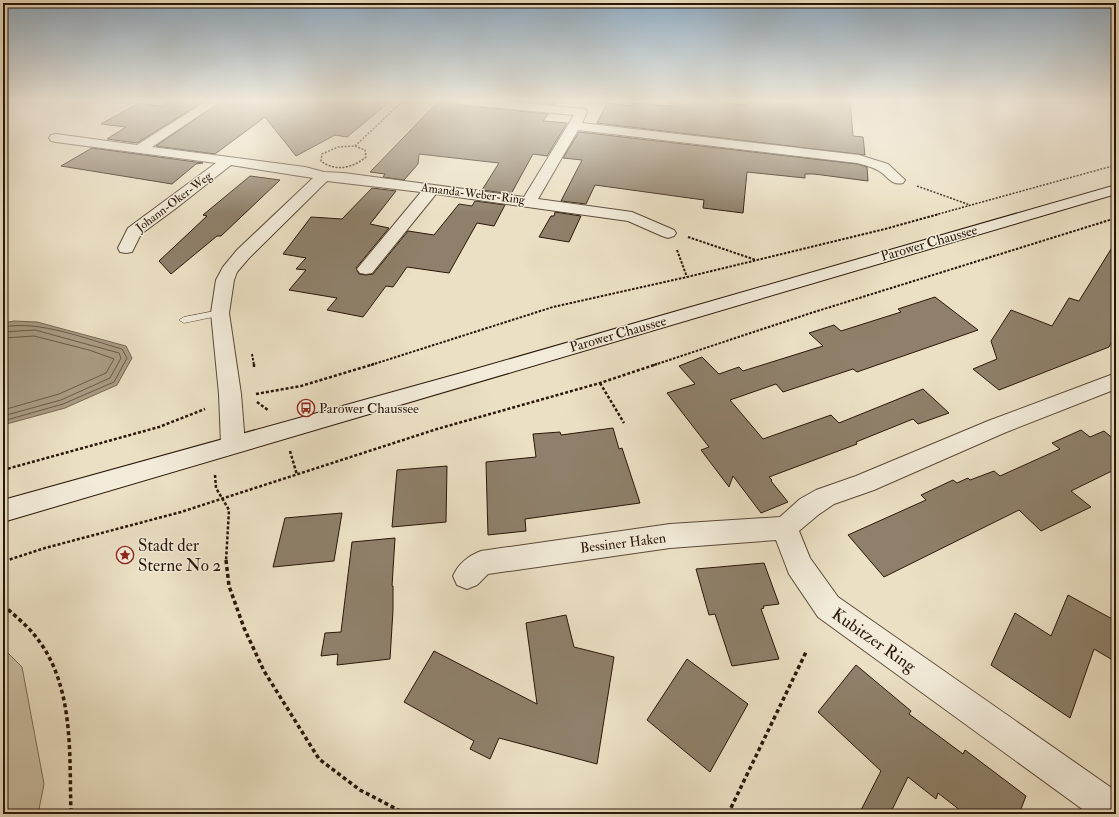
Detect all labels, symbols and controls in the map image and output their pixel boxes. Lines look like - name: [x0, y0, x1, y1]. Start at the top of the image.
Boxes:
- street label: Johann-Oker-Weg: [132, 168, 216, 236]
- street label: Amanda-Weber-Ring: [419, 180, 527, 208]
- street label: Parower Chaussee: [879, 221, 979, 265]
- street label: Parower Chaussee: [568, 312, 668, 356]
- bus stop icon: Parower Chaussee: [296, 398, 316, 418]
- place label: Parower Chaussee: [319, 400, 419, 417]
- street label: Bessiner Haken: [579, 529, 667, 557]
- place label: Stadt der Sterne No 2: [138, 535, 221, 576]
- place icon: Stadt der Sterne No 2: [115, 545, 135, 565]
- street label: Kubitzer Ring: [828, 603, 921, 677]

